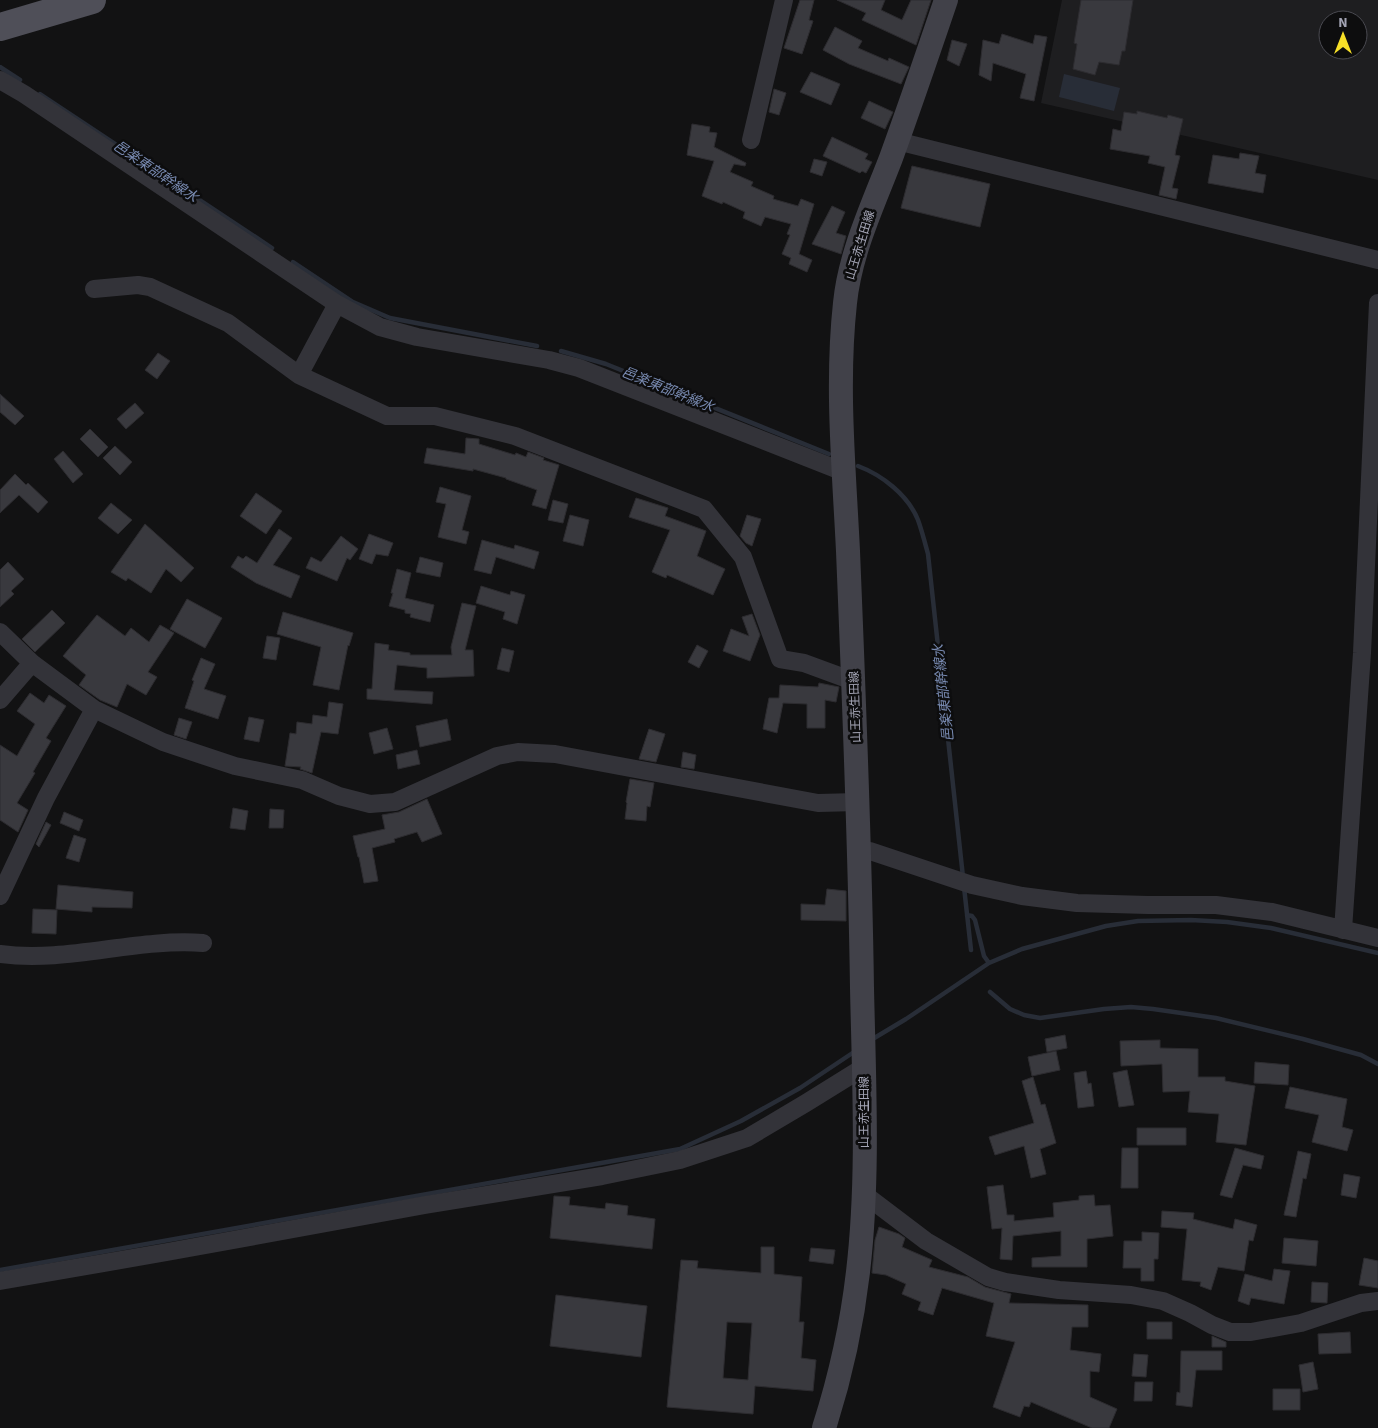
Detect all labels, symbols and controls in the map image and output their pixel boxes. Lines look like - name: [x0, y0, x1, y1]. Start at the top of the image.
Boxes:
- north arrow: [1318, 10, 1368, 60]
- text: N: [1338, 13, 1348, 33]
- water label: 邑楽東部幹線水: [109, 136, 203, 209]
- street label: 山王赤生田線: [842, 208, 879, 282]
- water label: 邑楽東部幹線水: [618, 362, 719, 418]
- water label: 邑楽東部幹線水: [929, 641, 959, 743]
- street label: 山王赤生田線: [846, 671, 865, 743]
- street label: 山王赤生田線: [856, 1076, 873, 1148]

